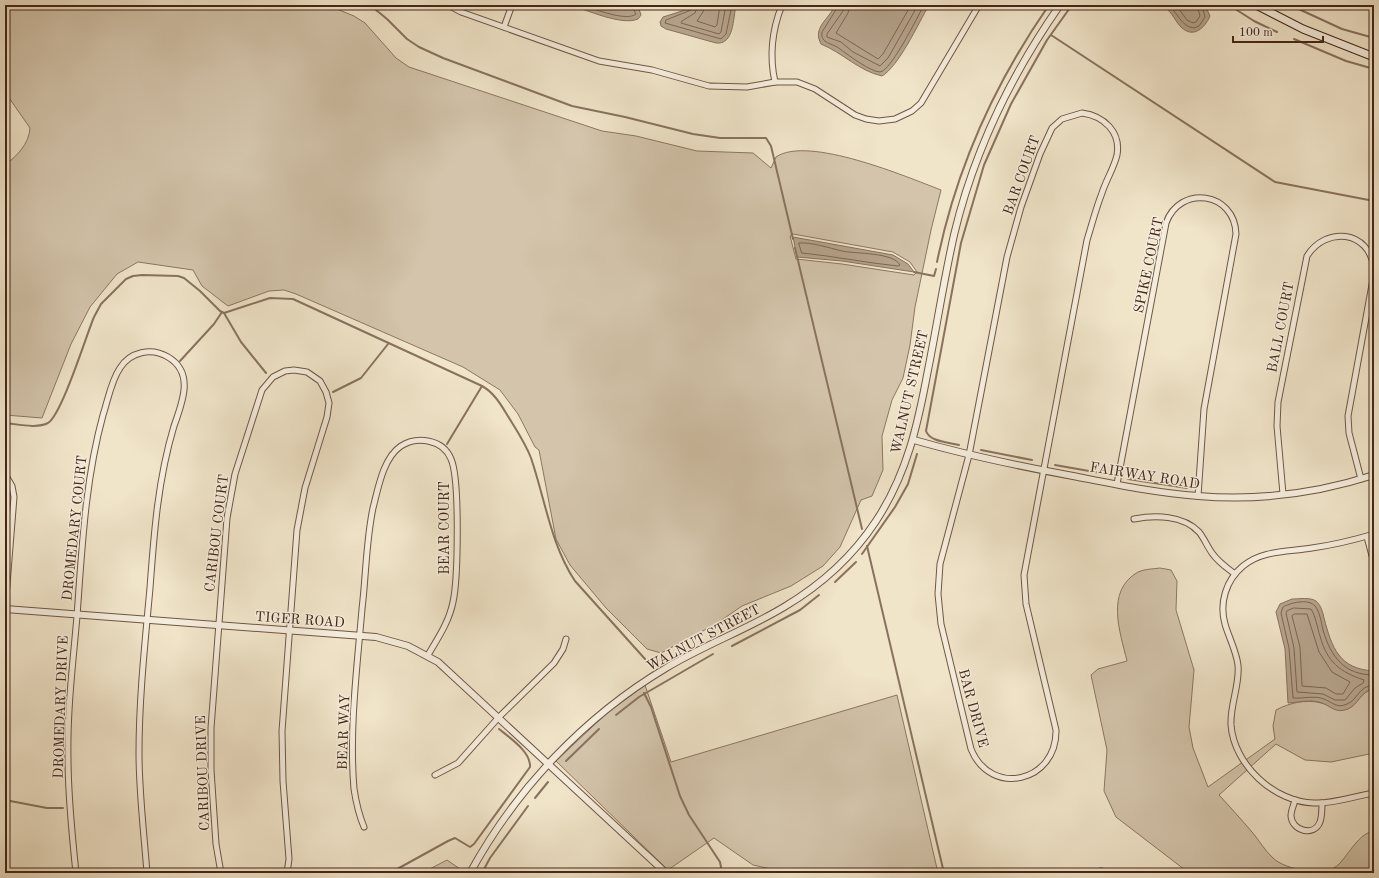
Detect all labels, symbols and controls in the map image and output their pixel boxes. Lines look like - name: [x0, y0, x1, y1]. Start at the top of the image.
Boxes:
- scale bar: [1233, 18, 1323, 44]
- text: 100 m: [1239, 27, 1273, 39]
- street label: BAR COURT: [1001, 134, 1043, 217]
- street label: SPIKE COURT: [1132, 216, 1166, 314]
- street label: BALL COURT: [1265, 281, 1297, 374]
- street label: WALNUT STREET: [889, 329, 931, 456]
- street label: DROMEDARY COURT: [60, 455, 90, 601]
- street label: FAIRWAY ROAD: [1089, 460, 1201, 492]
- street label: CARIBOU COURT: [203, 473, 231, 593]
- street label: BEAR COURT: [438, 481, 452, 575]
- street label: WALNUT STREET: [644, 602, 763, 674]
- street label: TIGER ROAD: [255, 610, 345, 630]
- street label: DROMEDARY DRIVE: [52, 635, 70, 779]
- street label: BAR DRIVE: [956, 667, 990, 749]
- street label: BEAR WAY: [336, 694, 352, 770]
- street label: CARIBOU DRIVE: [194, 715, 212, 831]

